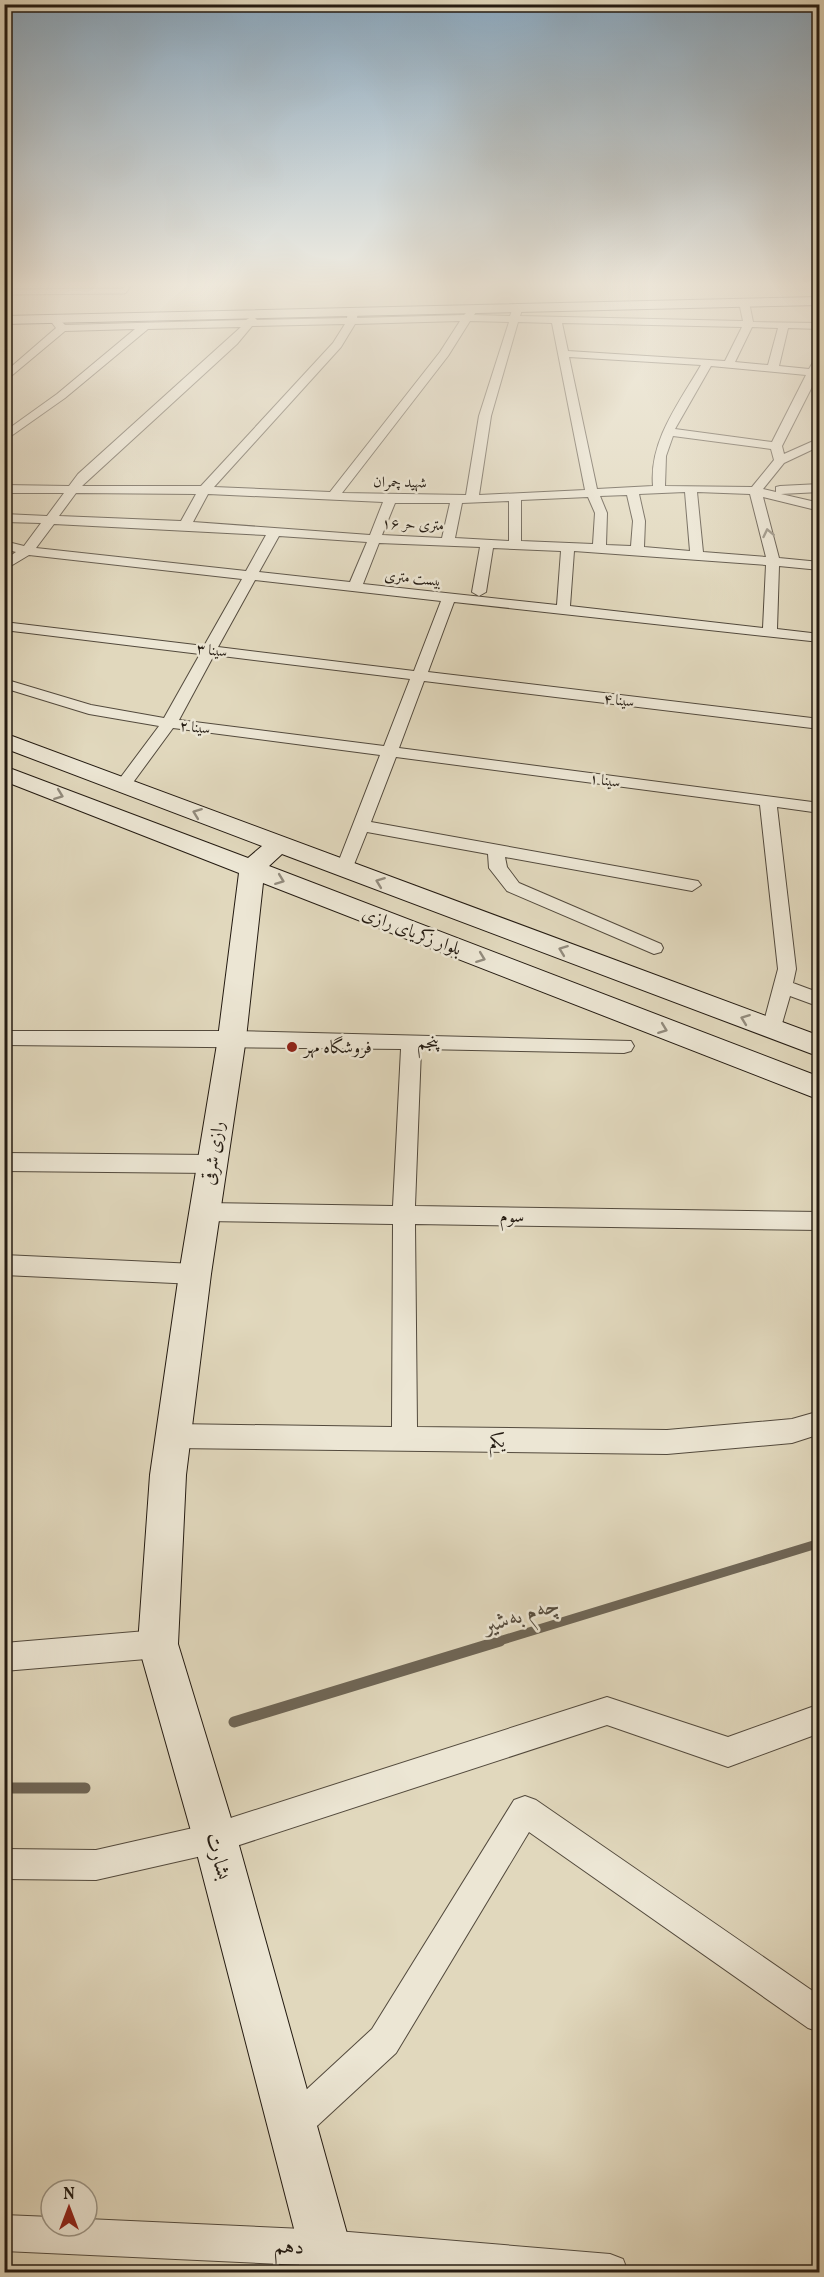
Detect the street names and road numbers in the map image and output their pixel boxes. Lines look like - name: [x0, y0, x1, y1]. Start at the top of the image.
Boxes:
- street label: شهید چمران: [373, 473, 427, 494]
- street label: ۱۶ متری حر: [381, 514, 444, 537]
- street label: بیست متری: [383, 566, 443, 593]
- street label: سینا ۳: [195, 639, 229, 664]
- street label: سینا ۴: [602, 689, 636, 714]
- street label: سینا ۲: [178, 716, 212, 741]
- street label: ۱ سینا: [588, 769, 622, 794]
- street label: بلوار زکریای رازی: [358, 902, 465, 963]
- street label: پنجم: [417, 1031, 440, 1059]
- street label: رازی شرقی: [197, 1119, 232, 1187]
- street label: سوم: [499, 1205, 524, 1232]
- street label: یکم: [489, 1430, 507, 1458]
- street label: بشارت: [197, 1830, 238, 1883]
- street label: دهم: [273, 2232, 305, 2267]

